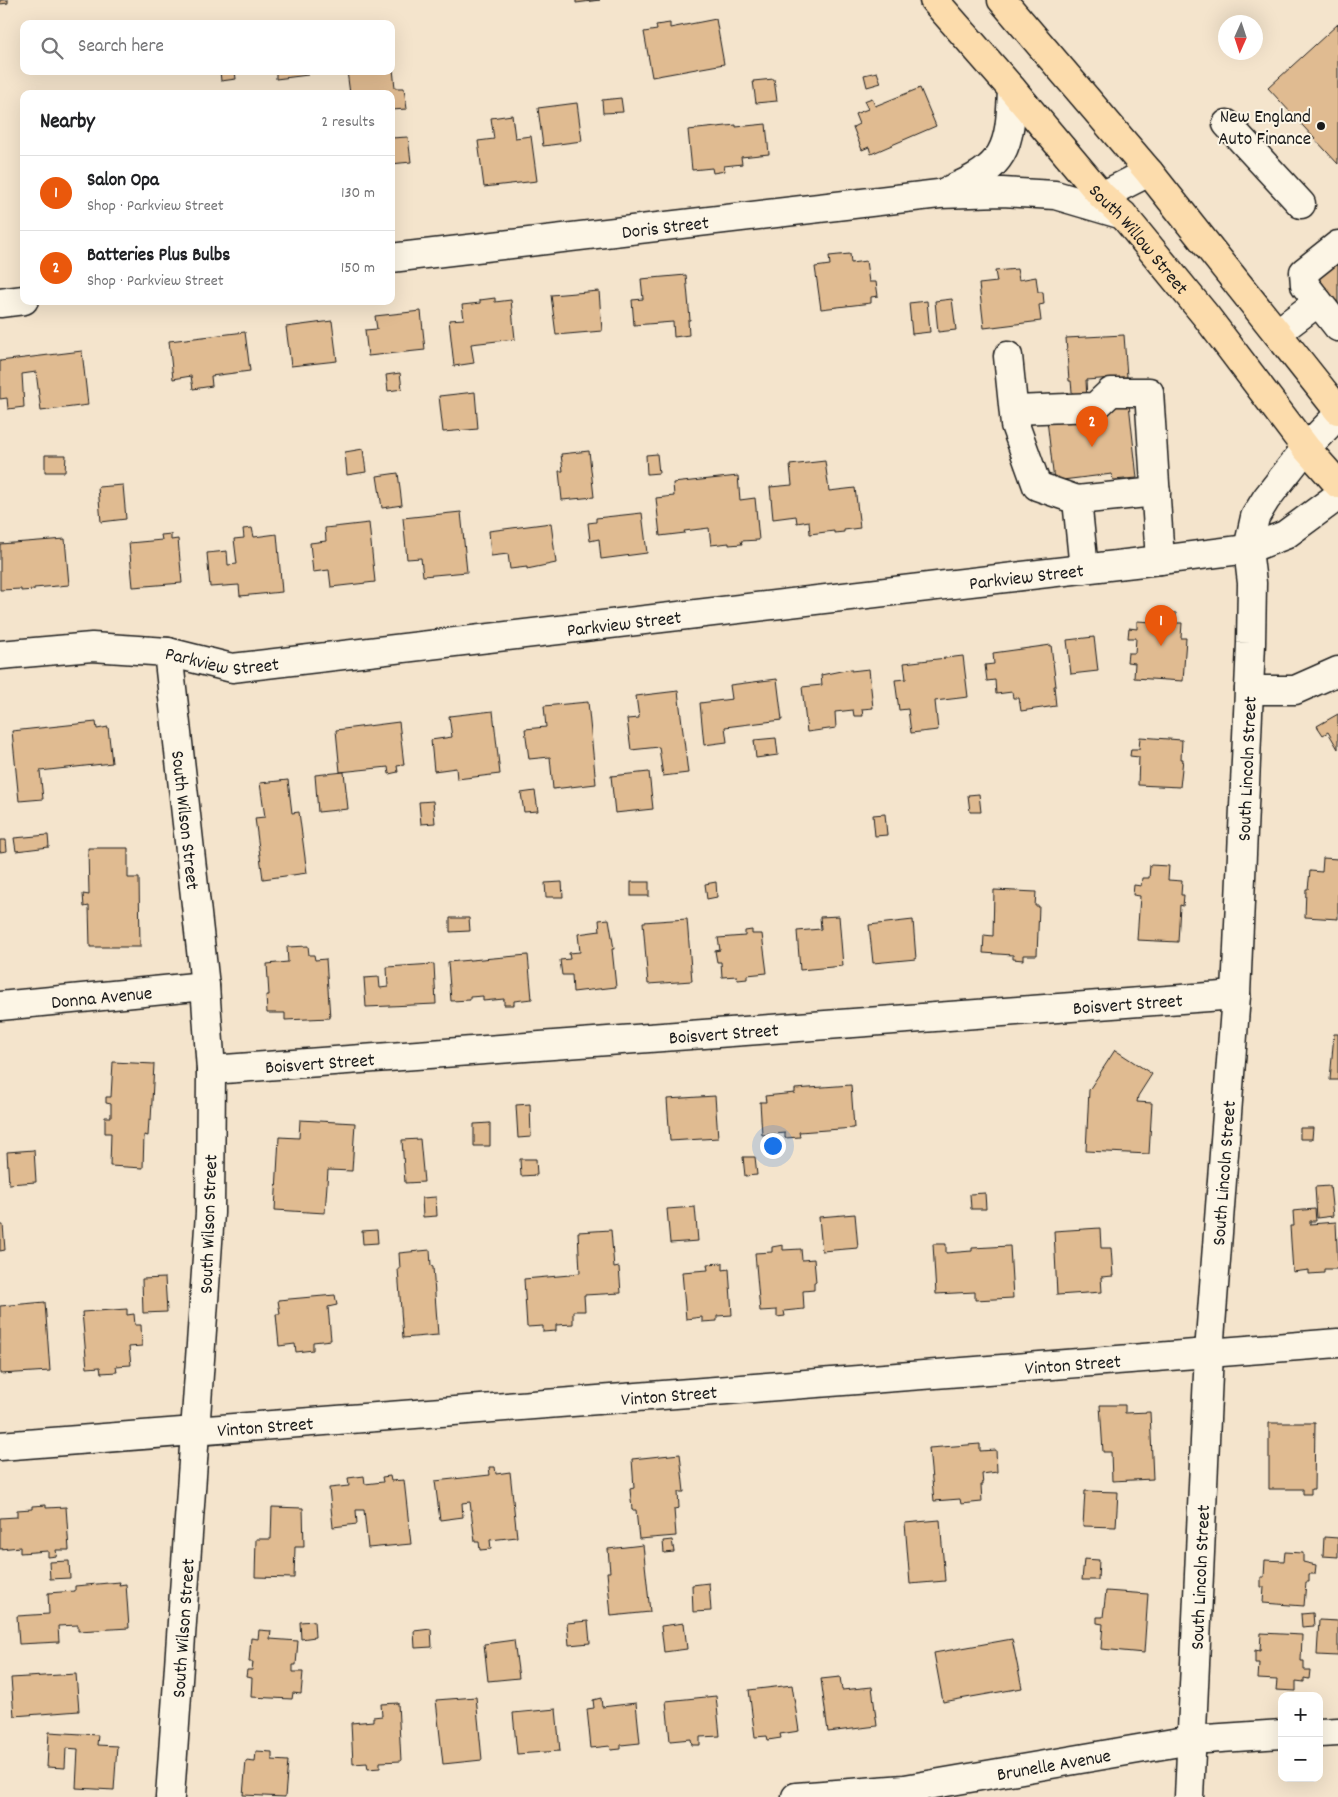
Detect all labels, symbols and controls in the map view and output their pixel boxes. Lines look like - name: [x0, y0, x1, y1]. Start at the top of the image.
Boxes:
- north arrow: [1218, 15, 1263, 60]
- search box: [20, 20, 395, 75]
- icon: search: [38, 34, 66, 62]
- text: Search here: [78, 34, 164, 61]
- place label: New England Auto Finance: [1218, 105, 1311, 154]
- text: Nearby: [40, 108, 95, 138]
- text: 2 results: [321, 111, 375, 134]
- marker: New England Auto Finance: [1315, 120, 1327, 132]
- text: Salon Opa: [87, 168, 159, 195]
- street label: South Willow Street: [1081, 180, 1193, 302]
- text: 1: [54, 182, 58, 205]
- text: 130 m: [341, 182, 375, 205]
- text: Shop · Parkview Street: [87, 195, 224, 218]
- street label: Doris Street: [621, 211, 711, 248]
- text: Batteries Plus Bulbs: [87, 243, 230, 270]
- text: 2: [53, 257, 60, 280]
- text: 150 m: [341, 257, 375, 280]
- text: Shop · Parkview Street: [87, 270, 224, 293]
- pin: 2: [1076, 406, 1108, 447]
- street label: Parkview Street: [968, 559, 1085, 599]
- pin: 1: [1145, 605, 1177, 646]
- street label: Parkview Street: [566, 606, 683, 646]
- street label: Parkview Street: [162, 642, 281, 685]
- street label: South Lincoln Street: [1233, 696, 1266, 842]
- street label: South Wilson Street: [162, 749, 204, 891]
- street label: Donna Avenue: [50, 981, 154, 1018]
- street label: Boisvert Street: [1072, 989, 1184, 1024]
- street label: Boisvert Street: [668, 1019, 780, 1053]
- street label: Boisvert Street: [264, 1048, 376, 1083]
- street label: South Lincoln Street: [1207, 1100, 1245, 1247]
- your location: [760, 1133, 786, 1159]
- street label: South Wilson Street: [195, 1154, 226, 1294]
- street label: Vinton Street: [1024, 1350, 1122, 1384]
- street label: Vinton Street: [620, 1381, 718, 1415]
- street label: Vinton Street: [216, 1412, 315, 1446]
- street label: South Lincoln Street: [1186, 1504, 1219, 1651]
- street label: South Wilson Street: [167, 1558, 204, 1699]
- map controls: [1278, 1692, 1323, 1782]
- button: +: [1278, 1692, 1323, 1737]
- button: −: [1278, 1737, 1323, 1782]
- street label: Brunelle Avenue: [995, 1744, 1113, 1790]

